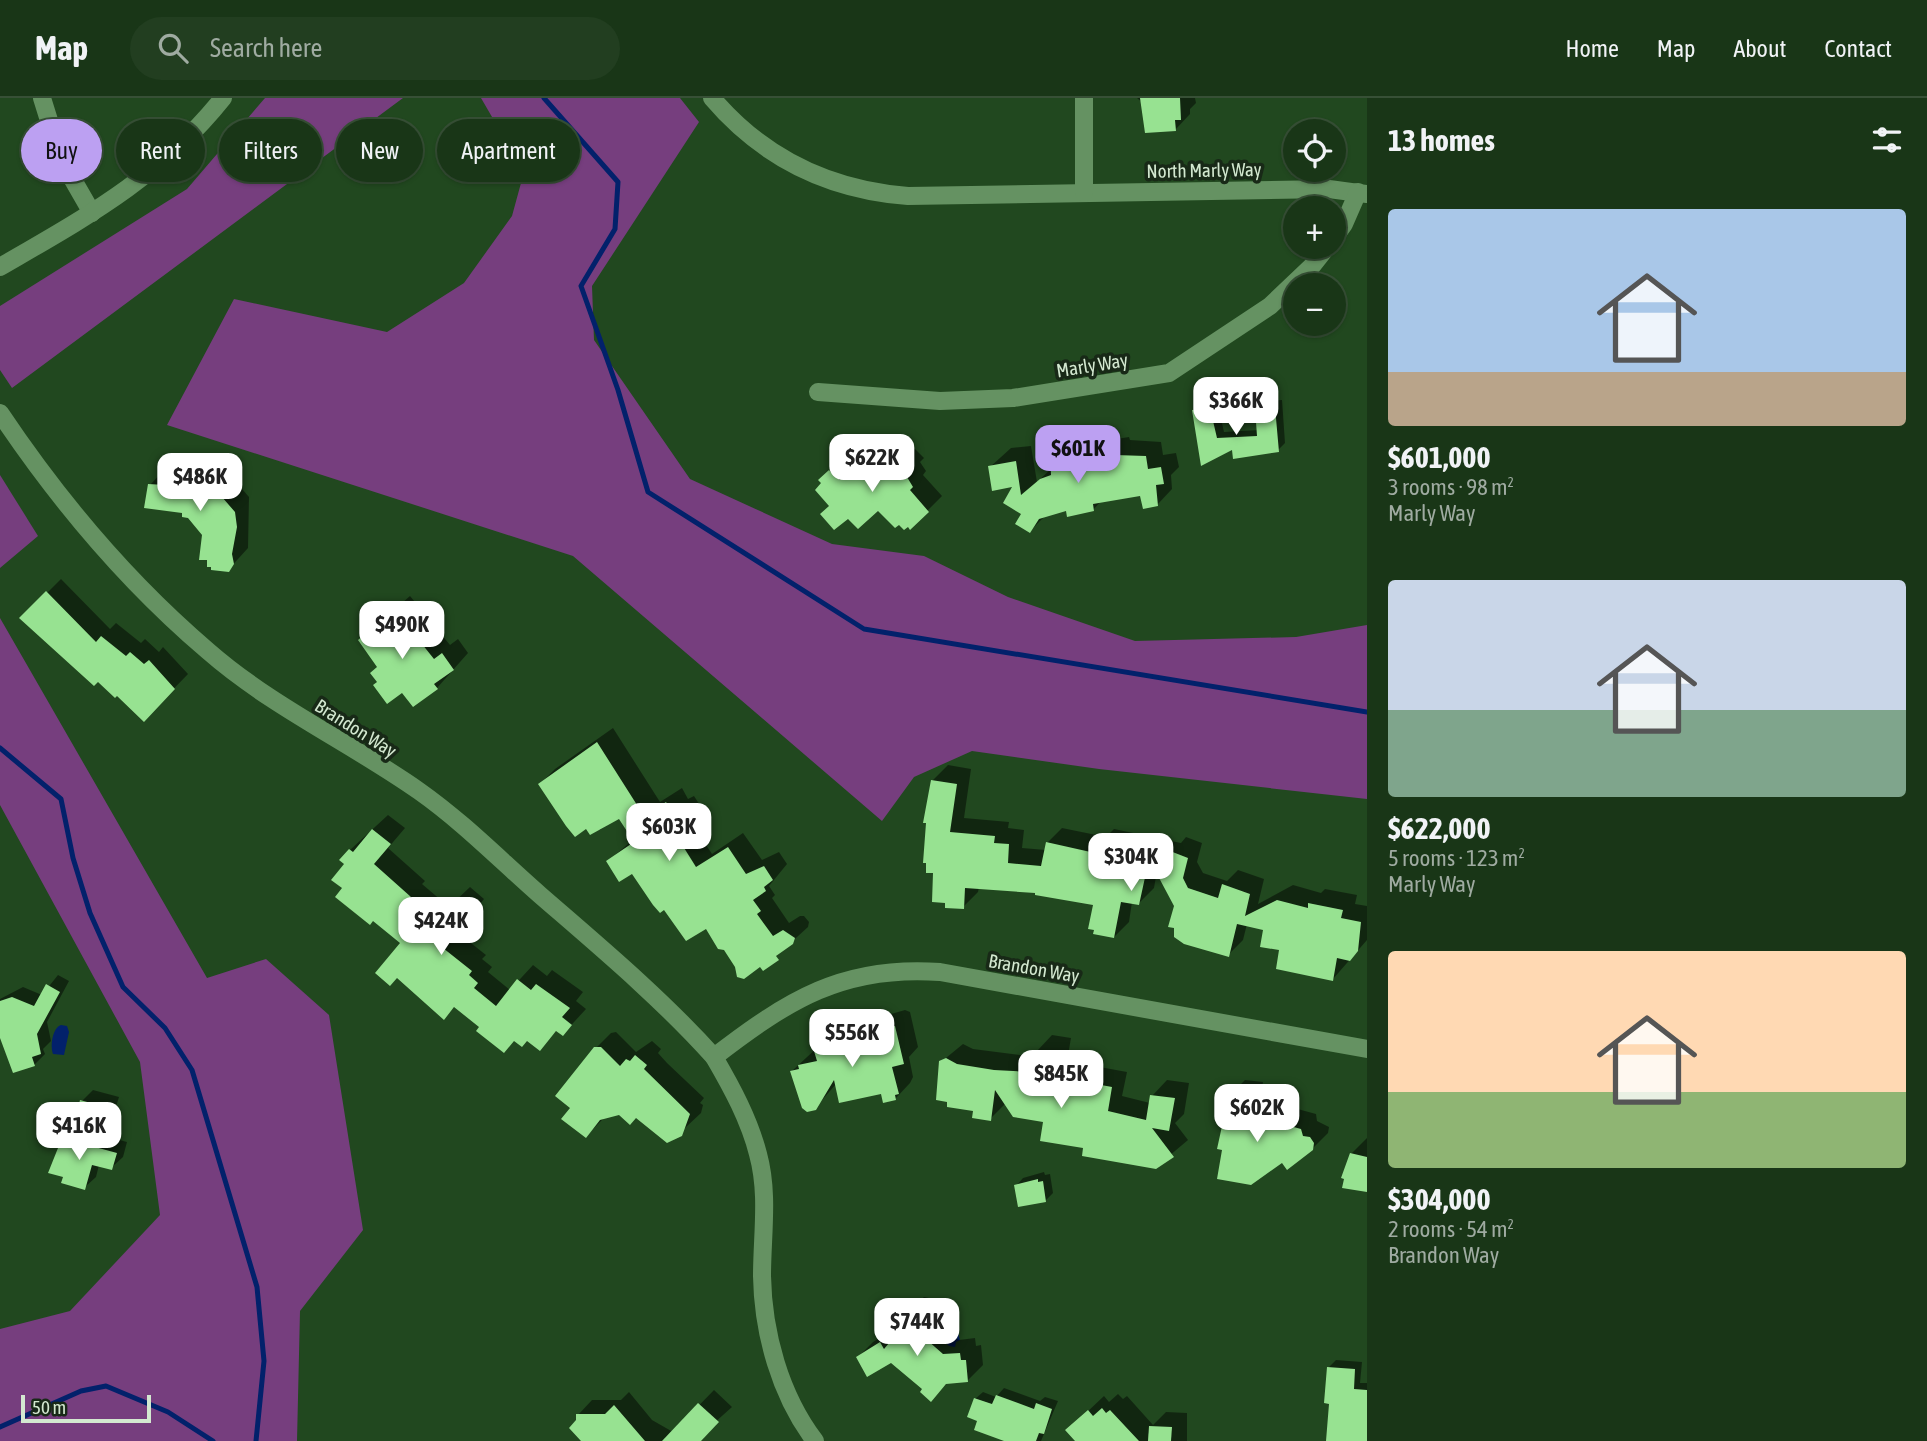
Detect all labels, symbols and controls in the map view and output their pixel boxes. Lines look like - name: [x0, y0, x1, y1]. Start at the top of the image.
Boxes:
- search box: [130, 17, 620, 80]
- text: Map: [35, 29, 88, 67]
- icon: search: [154, 29, 192, 67]
- text: Search here: [210, 33, 322, 63]
- text: Home: [1565, 35, 1619, 62]
- text: Map: [1657, 35, 1695, 62]
- text: About: [1733, 35, 1786, 62]
- text: Contact: [1824, 35, 1892, 62]
- chip: Buy: [21, 119, 102, 182]
- chip: Rent: [116, 119, 205, 182]
- chip: Filters: [219, 119, 322, 182]
- chip: New: [336, 119, 423, 182]
- chip: Apartment: [437, 119, 580, 182]
- map controls: [1283, 119, 1346, 336]
- button: locate: [1283, 119, 1346, 182]
- icon: filters: [1868, 121, 1906, 159]
- text: 13 homes: [1388, 123, 1495, 157]
- street label: North Marly Way: [1146, 158, 1262, 182]
- button: +: [1283, 196, 1346, 259]
- icon: home: [1584, 255, 1710, 381]
- button: −: [1283, 273, 1346, 336]
- street label: Marly Way: [1055, 348, 1130, 382]
- pin: $366K: [1187, 378, 1285, 437]
- text: $366K: [1209, 387, 1263, 413]
- pin: $601K: [1029, 426, 1127, 485]
- pin: $622K: [823, 434, 921, 494]
- text: $601K: [1051, 435, 1105, 461]
- text: $601,000: [1388, 440, 1491, 474]
- text: $622K: [845, 444, 899, 470]
- pin: $486K: [151, 454, 249, 513]
- text: $486K: [173, 463, 227, 489]
- text: 3 rooms · 98 m²: [1388, 474, 1514, 500]
- text: Marly Way: [1388, 500, 1476, 526]
- pin: $490K: [353, 602, 451, 661]
- text: $490K: [375, 611, 429, 637]
- icon: home: [1584, 626, 1710, 752]
- street label: Brandon Way: [311, 694, 401, 762]
- pin: $603K: [620, 804, 718, 863]
- text: $622,000: [1388, 811, 1491, 845]
- text: $603K: [642, 813, 696, 839]
- pin: $304K: [1082, 834, 1180, 893]
- text: $304K: [1104, 843, 1158, 869]
- text: 5 rooms · 123 m²: [1388, 845, 1525, 871]
- text: Marly Way: [1388, 871, 1476, 897]
- pin: $424K: [392, 898, 490, 957]
- text: $424K: [414, 907, 468, 933]
- street label: Brandon Way: [987, 949, 1081, 987]
- icon: home: [1584, 997, 1710, 1123]
- pin: $556K: [803, 1010, 901, 1069]
- text: $556K: [825, 1019, 879, 1045]
- pin: $845K: [1012, 1051, 1110, 1110]
- text: $845K: [1034, 1060, 1088, 1086]
- pin: $602K: [1208, 1084, 1306, 1144]
- text: $602K: [1230, 1094, 1284, 1120]
- pin: $416K: [30, 1102, 128, 1162]
- text: $416K: [52, 1112, 106, 1138]
- text: $304,000: [1388, 1182, 1491, 1216]
- text: 2 rooms · 54 m²: [1388, 1216, 1514, 1242]
- text: Brandon Way: [1388, 1242, 1499, 1268]
- pin: $744K: [868, 1298, 966, 1358]
- text: $744K: [890, 1308, 944, 1334]
- scale bar: [21, 1392, 150, 1424]
- text: 50 m: [32, 1396, 66, 1418]

